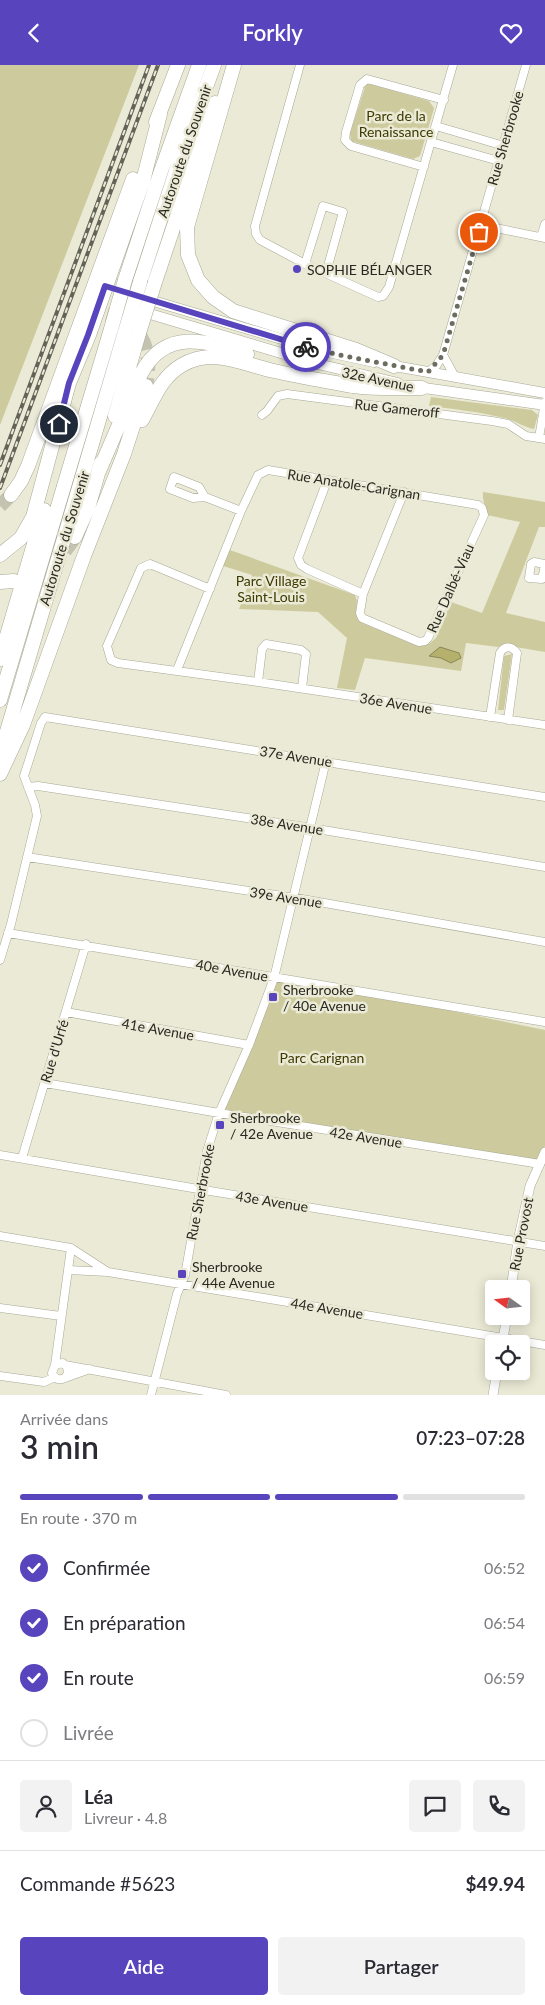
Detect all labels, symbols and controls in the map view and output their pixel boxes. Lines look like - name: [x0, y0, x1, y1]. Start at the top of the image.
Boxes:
- icon: back: [20, 19, 48, 47]
- text: Forkly: [242, 19, 303, 46]
- icon: heart: [497, 19, 525, 47]
- street label: Autoroute du Souvenir: [153, 82, 215, 220]
- street label: Rue Sherbrooke: [483, 89, 527, 187]
- park label: Parc de la Renaissance: [359, 107, 433, 140]
- pin: [458, 211, 500, 253]
- icon: bag: [465, 218, 493, 246]
- place label: SOPHIE BÉLANGER: [307, 261, 432, 278]
- marker: SOPHIE BÉLANGER: [291, 263, 303, 275]
- courier: [281, 322, 331, 372]
- icon: bike: [292, 333, 320, 361]
- street label: 32e Avenue: [340, 363, 416, 395]
- street label: Rue Gameroff: [354, 395, 441, 421]
- pin: [38, 403, 80, 445]
- icon: home: [45, 410, 73, 438]
- street label: Rue Anatole-Carignan: [286, 465, 422, 503]
- street label: Autoroute du Souvenir: [35, 469, 93, 607]
- street label: Rue Dalbé-Viau: [423, 541, 477, 635]
- park label: Parc Village Saint-Louis: [236, 572, 306, 605]
- street label: 36e Avenue: [359, 689, 433, 717]
- street label: 37e Avenue: [259, 742, 333, 770]
- street label: 38e Avenue: [250, 810, 324, 838]
- street label: 39e Avenue: [249, 883, 323, 911]
- street label: 40e Avenue: [195, 955, 269, 985]
- place label: Sherbrooke / 40e Avenue: [283, 981, 366, 1014]
- marker: Sherbrooke / 40e Avenue: [267, 991, 279, 1003]
- street label: 41e Avenue: [121, 1014, 195, 1044]
- street label: Rue d'Urfé: [36, 1017, 72, 1085]
- park label: Parc Carignan: [280, 1049, 364, 1066]
- place label: Sherbrooke / 42e Avenue: [230, 1109, 313, 1142]
- marker: Sherbrooke / 42e Avenue: [214, 1119, 226, 1131]
- street label: 42e Avenue: [329, 1123, 403, 1151]
- street label: Rue Sherbrooke: [182, 1142, 218, 1242]
- street label: 43e Avenue: [235, 1187, 309, 1215]
- street label: Rue Provost: [506, 1196, 536, 1272]
- place label: Sherbrooke / 44e Avenue: [192, 1258, 275, 1291]
- marker: Sherbrooke / 44e Avenue: [176, 1268, 188, 1280]
- north arrow: [485, 1280, 530, 1325]
- map controls: [485, 1280, 530, 1380]
- street label: 44e Avenue: [290, 1294, 364, 1322]
- button: locate: [485, 1335, 530, 1380]
- text: Arrivée dans: [20, 1409, 108, 1428]
- text: 07:23–07:28: [416, 1426, 525, 1449]
- text: 3 min: [20, 1427, 99, 1466]
- text: En route · 370 m: [20, 1508, 137, 1527]
- icon: check: [20, 1554, 48, 1582]
- text: Confirmée: [63, 1556, 150, 1579]
- text: 06:52: [484, 1558, 525, 1577]
- icon: check: [20, 1609, 48, 1637]
- text: En préparation: [63, 1611, 186, 1634]
- text: 06:54: [484, 1613, 525, 1632]
- icon: check: [20, 1664, 48, 1692]
- text: En route: [63, 1666, 134, 1689]
- text: 06:59: [484, 1668, 525, 1687]
- text: Livrée: [63, 1721, 114, 1744]
- button: person: [20, 1780, 72, 1832]
- button: chat: [409, 1780, 461, 1832]
- button: phone: [473, 1780, 525, 1832]
- text: Léa: [84, 1785, 113, 1808]
- text: Livreur · 4.8: [84, 1808, 167, 1827]
- text: Commande #5623: [20, 1872, 175, 1895]
- text: $49.94: [465, 1872, 525, 1895]
- button: Aide: [20, 1937, 268, 1995]
- button: Partager: [278, 1937, 525, 1995]

